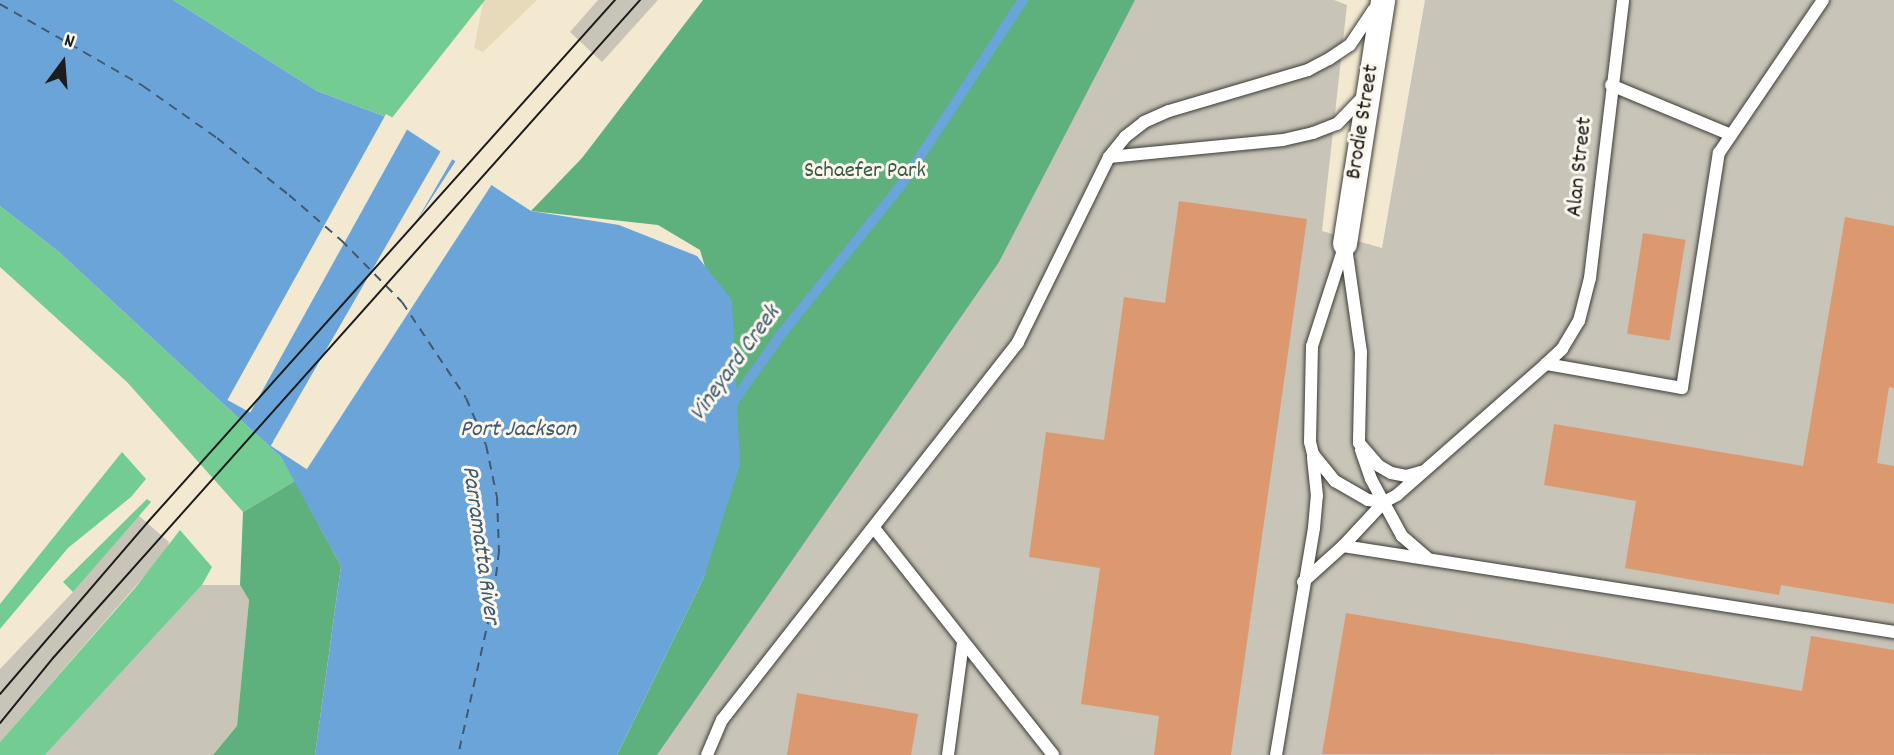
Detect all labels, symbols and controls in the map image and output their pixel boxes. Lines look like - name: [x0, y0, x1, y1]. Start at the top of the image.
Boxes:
- north arrow: [28, 28, 98, 98]
- text: N: [61, 28, 77, 57]
- street label: Brodie Street: [1341, 63, 1387, 181]
- street label: Alan Street: [1562, 116, 1600, 218]
- park label: Schaefer Park: [804, 158, 926, 186]
- water label: Vineyard Creek: [684, 301, 788, 427]
- water label: Port Jackson: [460, 417, 576, 445]
- water label: Parramatta River: [454, 464, 504, 626]

